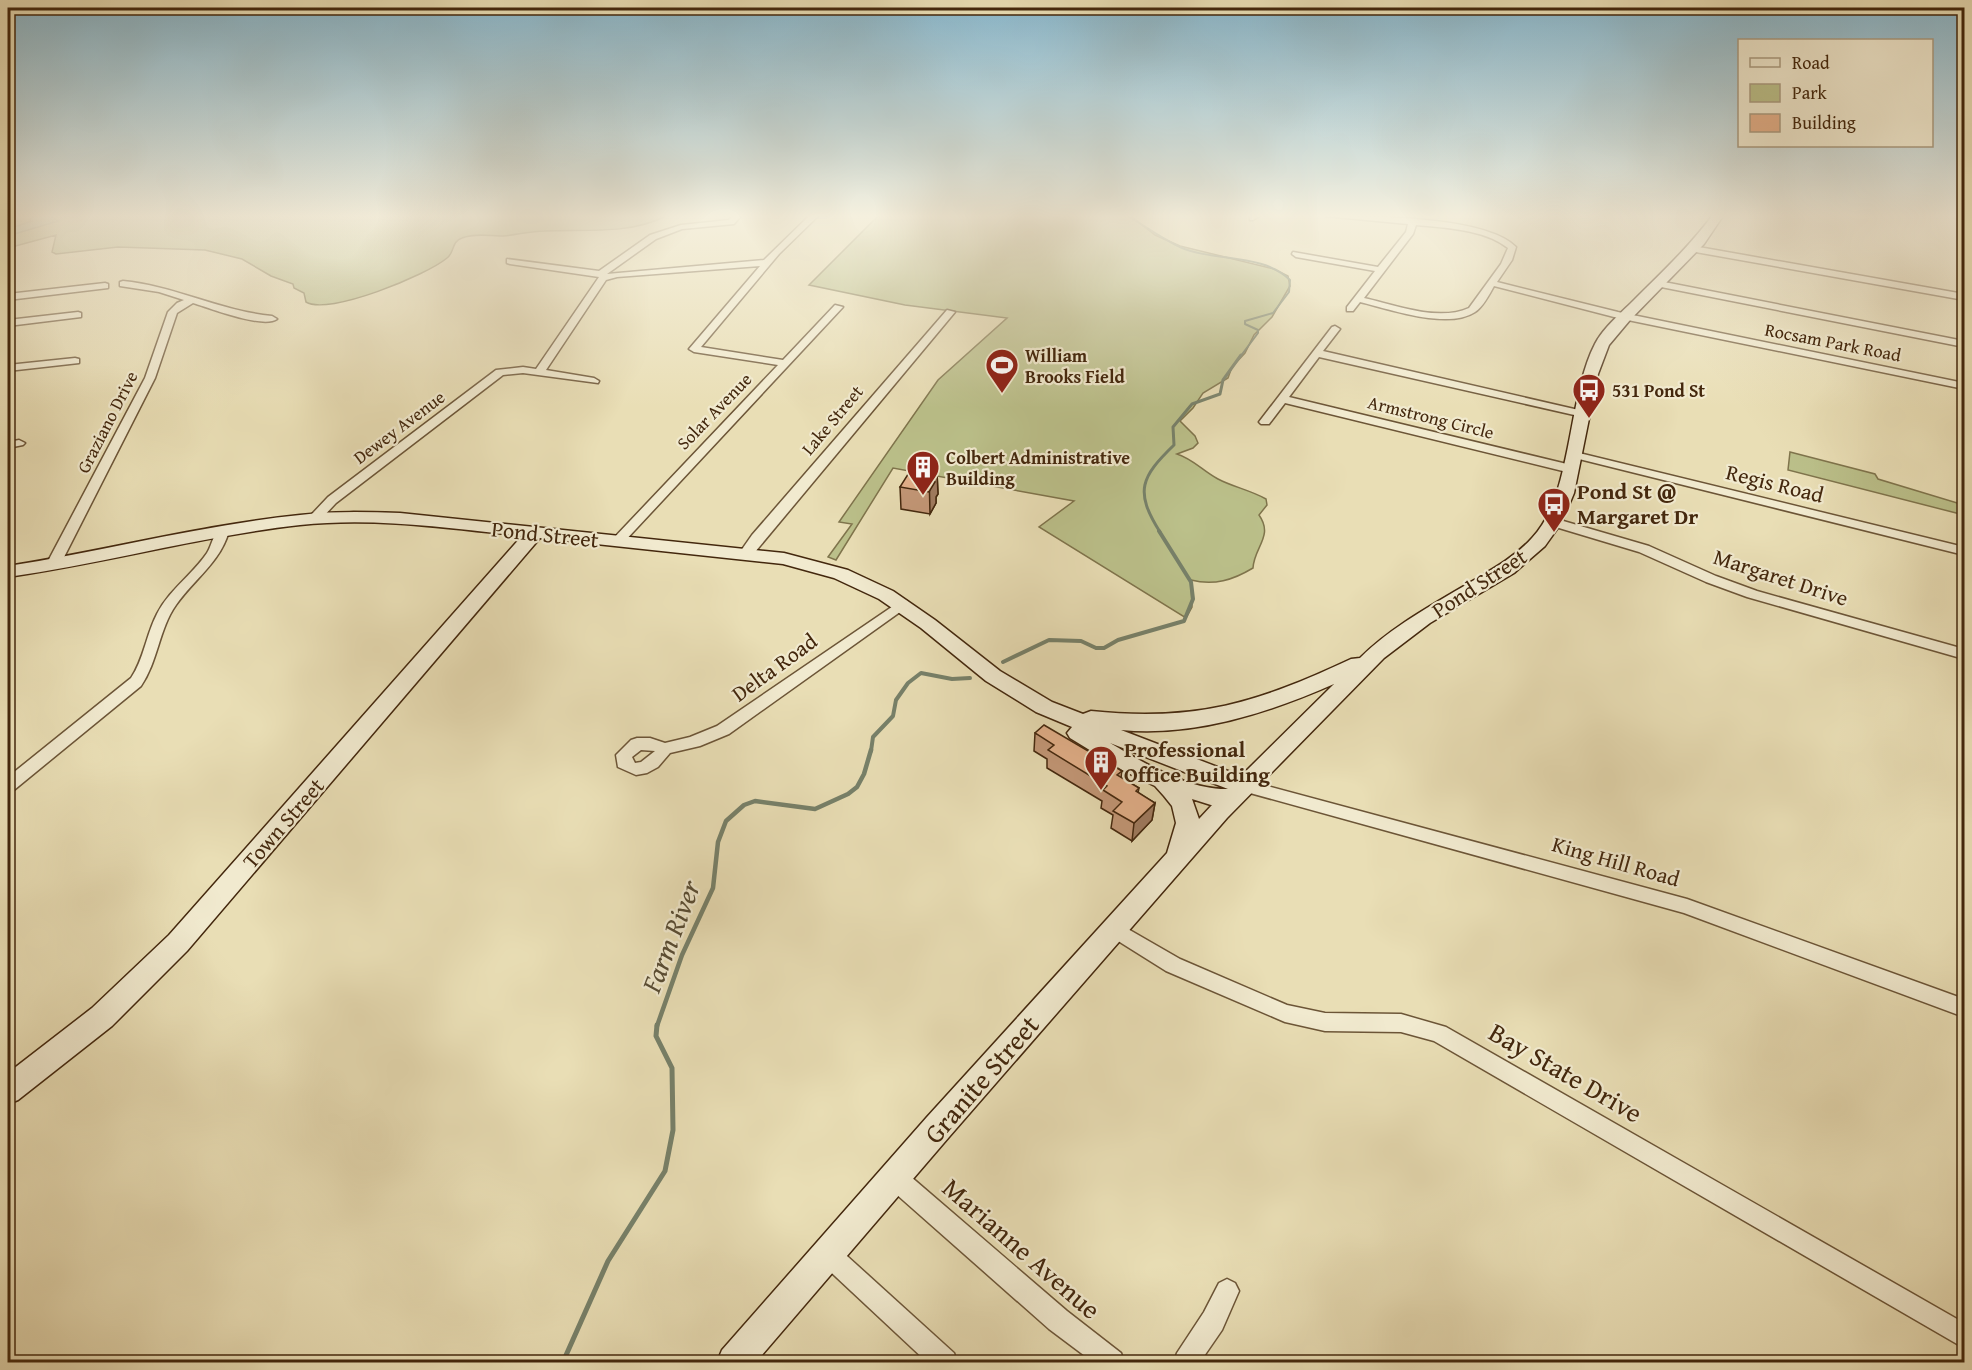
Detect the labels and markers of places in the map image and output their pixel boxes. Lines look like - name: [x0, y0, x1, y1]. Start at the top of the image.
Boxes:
- place label: William Brooks Field: [1025, 342, 1126, 390]
- sports icon: William Brooks Field: [984, 347, 1020, 394]
- bus stop icon: 531 Pond St: [1571, 372, 1607, 419]
- place label: 531 Pond St: [1612, 377, 1705, 404]
- place label: Colbert Administrative Building: [946, 444, 1130, 492]
- building icon: Colbert Administrative Building: [905, 449, 941, 496]
- place label: Pond St @ Margaret Dr: [1577, 475, 1698, 532]
- bus stop icon: Pond St @ Margaret Dr: [1536, 486, 1572, 533]
- place label: Professional Office Building: [1124, 733, 1270, 790]
- building icon: Professional Office Building: [1083, 744, 1119, 791]

